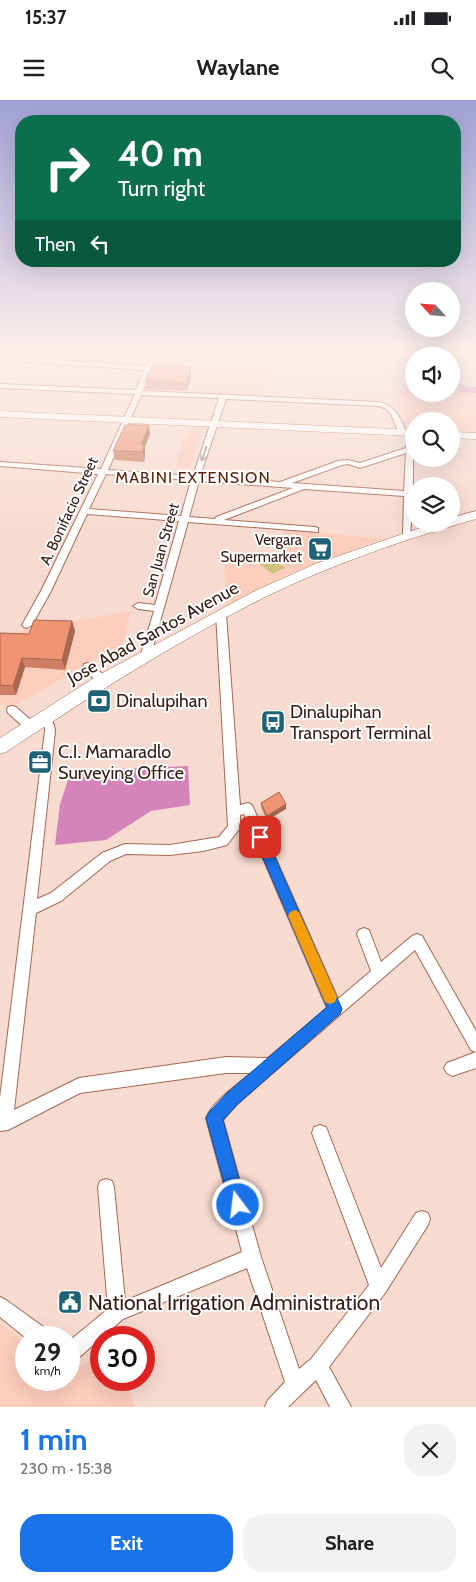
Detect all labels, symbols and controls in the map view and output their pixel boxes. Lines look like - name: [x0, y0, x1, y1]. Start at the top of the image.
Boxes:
- text: 15:37: [25, 6, 66, 29]
- icon: menu: [20, 54, 48, 82]
- text: Waylane: [197, 54, 279, 81]
- icon: search: [428, 54, 456, 82]
- text: 40 m: [118, 132, 203, 175]
- icon: right: [35, 135, 100, 200]
- text: Turn right: [118, 175, 205, 202]
- icon: left: [86, 230, 114, 258]
- text: Then: [35, 233, 76, 256]
- north arrow: [405, 282, 460, 338]
- map controls: [405, 282, 460, 532]
- button: sound: [405, 347, 460, 402]
- button: search: [405, 412, 460, 467]
- one-way arrow: [199, 445, 208, 461]
- street label: A. Bonifacio Street: [36, 454, 102, 568]
- district label: MABINI EXTENSION: [115, 468, 271, 487]
- button: layers: [405, 477, 460, 532]
- street label: San Juan Street: [139, 501, 183, 599]
- place label: Vergara Supermarket: [220, 531, 303, 566]
- supermarket icon: Vergara Supermarket: [307, 536, 333, 562]
- street label: Jose Abad Santos Avenue: [63, 577, 242, 690]
- bank icon: Dinalupihan: [86, 688, 112, 714]
- place label: Dinalupihan: [116, 690, 207, 712]
- place label: Dinalupihan Transport Terminal: [290, 701, 432, 744]
- bus stop icon: Dinalupihan Transport Terminal: [260, 709, 286, 735]
- place label: C.I. Mamaradlo Surveying Office: [58, 741, 184, 784]
- office icon: C.I. Mamaradlo Surveying Office: [27, 749, 53, 775]
- pin: [239, 816, 281, 858]
- icon: arrive: [246, 823, 274, 851]
- position arrow: [211, 1178, 263, 1230]
- public building icon: National Irrigation Administration: [57, 1289, 83, 1315]
- place label: National Irrigation Administration: [88, 1290, 380, 1315]
- speed limit sign: 30: [90, 1326, 155, 1391]
- text: 29: [34, 1337, 61, 1367]
- text: km/h: [34, 1363, 61, 1378]
- text: 1 min: [20, 1421, 88, 1458]
- button: close: [404, 1424, 456, 1476]
- text: 230 m · 15:38: [20, 1459, 112, 1478]
- button: Exit: [20, 1514, 233, 1572]
- button: Share: [243, 1514, 456, 1572]

